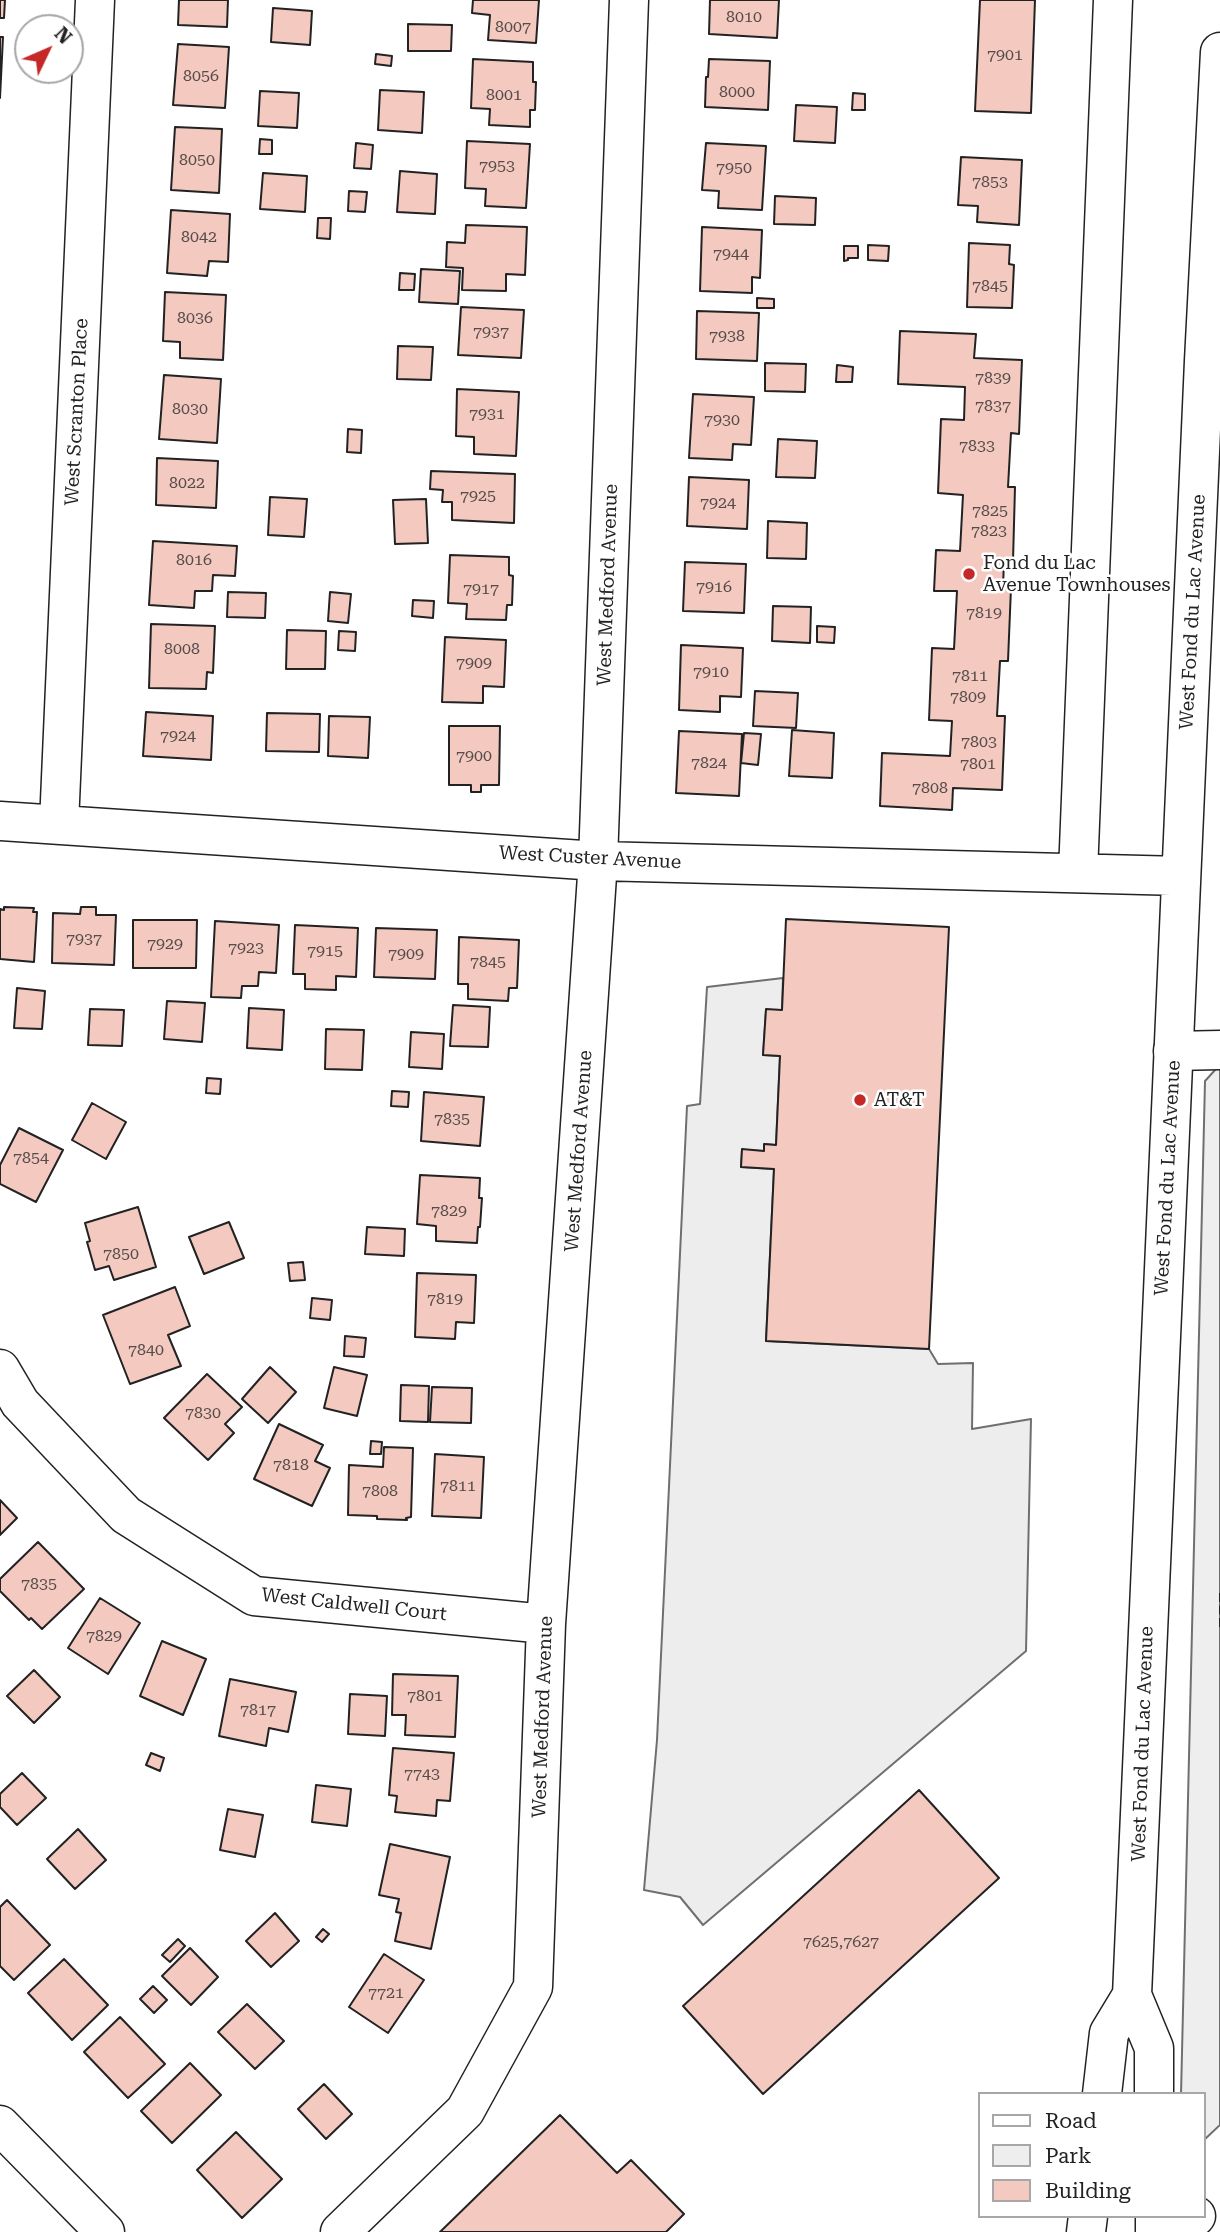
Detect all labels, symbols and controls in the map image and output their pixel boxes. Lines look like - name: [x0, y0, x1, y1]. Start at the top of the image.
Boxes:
- house number: 8010: [726, 7, 762, 27]
- north arrow: [14, 14, 84, 84]
- house number: 8007: [495, 17, 531, 37]
- text: N: [50, 22, 76, 49]
- house number: 7901: [987, 45, 1023, 65]
- house number: 8056: [183, 66, 219, 86]
- house number: 8000: [719, 82, 755, 102]
- house number: 8001: [486, 85, 522, 105]
- house number: 8050: [179, 150, 215, 170]
- house number: 7953: [479, 156, 515, 176]
- house number: 7950: [716, 158, 752, 178]
- house number: 7853: [972, 172, 1008, 192]
- house number: 8042: [181, 227, 217, 247]
- house number: 7944: [713, 244, 749, 264]
- house number: 7845: [972, 276, 1008, 296]
- house number: 8036: [177, 308, 213, 328]
- street label: West Scranton Place: [61, 318, 93, 506]
- house number: 7937: [473, 322, 509, 342]
- house number: 7938: [709, 326, 745, 346]
- house number: 7839: [975, 368, 1011, 388]
- house number: 7837: [975, 396, 1011, 416]
- house number: 8030: [172, 399, 208, 419]
- house number: 7931: [469, 404, 505, 424]
- house number: 7930: [704, 410, 740, 430]
- house number: 7833: [959, 436, 995, 456]
- house number: 8022: [169, 473, 205, 493]
- street label: West Medford Avenue: [593, 484, 623, 686]
- house number: 7925: [460, 486, 496, 506]
- house number: 7924: [700, 493, 736, 513]
- street label: West Fond du Lac Avenue: [1175, 494, 1211, 730]
- house number: 7825: [972, 501, 1008, 521]
- house number: 7823: [971, 521, 1007, 541]
- house number: 8016: [176, 550, 212, 570]
- place label: Fond du Lac Avenue Townhouses: [983, 552, 1171, 596]
- marker: Fond du Lac Avenue Townhouses: [961, 566, 977, 582]
- house number: 7916: [696, 577, 732, 597]
- house number: 7917: [463, 579, 499, 599]
- house number: 7819: [966, 603, 1002, 623]
- house number: 8008: [164, 639, 200, 659]
- house number: 7909: [456, 653, 492, 673]
- house number: 7910: [693, 662, 729, 682]
- house number: 7811: [952, 666, 988, 686]
- house number: 7809: [950, 687, 986, 707]
- house number: 7924: [160, 726, 196, 746]
- house number: 7803: [961, 732, 997, 752]
- house number: 7900: [456, 746, 492, 766]
- house number: 7824: [691, 753, 727, 773]
- house number: 7801: [960, 754, 996, 774]
- house number: 7808: [912, 778, 948, 798]
- street label: West Custer Avenue: [498, 842, 682, 874]
- house number: 7937: [66, 929, 102, 949]
- house number: 7929: [147, 934, 183, 954]
- house number: 7923: [228, 938, 264, 958]
- house number: 7915: [307, 941, 343, 961]
- house number: 7909: [388, 944, 424, 964]
- house number: 7845: [470, 952, 506, 972]
- street label: West Medford Avenue: [561, 1049, 597, 1253]
- street label: West Fond du Lac Avenue: [1150, 1060, 1186, 1296]
- place label: AT&T: [874, 1089, 925, 1111]
- marker: AT&T: [852, 1092, 868, 1108]
- house number: 7835: [434, 1109, 470, 1129]
- house number: 7854: [13, 1148, 49, 1168]
- house number: 7829: [431, 1201, 467, 1221]
- house number: 7850: [103, 1244, 139, 1264]
- house number: 7819: [427, 1289, 463, 1309]
- house number: 7840: [128, 1340, 164, 1360]
- house number: 7830: [185, 1403, 221, 1423]
- house number: 7818: [273, 1455, 309, 1475]
- house number: 7811: [440, 1476, 476, 1496]
- house number: 7808: [362, 1481, 398, 1501]
- house number: 7835: [21, 1574, 57, 1594]
- street label: West Caldwell Court: [260, 1584, 448, 1626]
- street label: West Medford Avenue: [528, 1616, 558, 1818]
- house number: 7829: [86, 1626, 122, 1646]
- street label: West Fond du Lac Avenue: [1127, 1626, 1159, 1862]
- house number: 7801: [407, 1686, 443, 1706]
- house number: 7817: [240, 1700, 276, 1720]
- house number: 7743: [404, 1764, 440, 1784]
- house number: 7625,7627: [803, 1932, 879, 1952]
- house number: 7721: [368, 1983, 404, 2003]
- legend: [978, 2092, 1206, 2218]
- text: Road: [1045, 2109, 1097, 2133]
- text: Park: [1045, 2144, 1091, 2168]
- text: Building: [1045, 2179, 1131, 2203]

